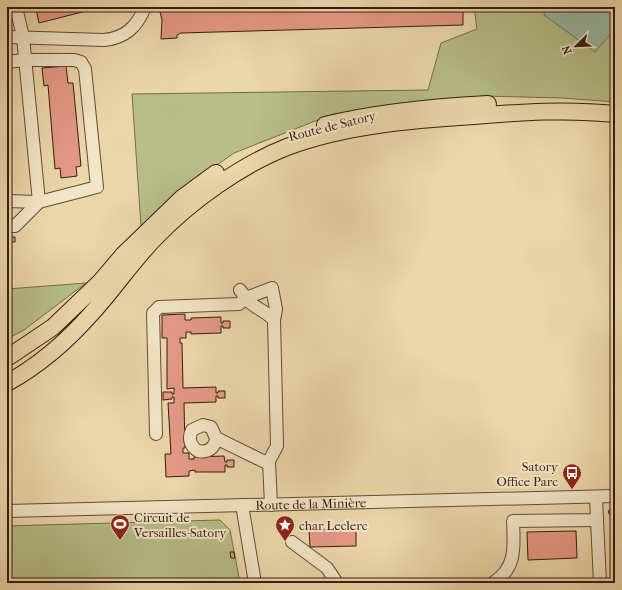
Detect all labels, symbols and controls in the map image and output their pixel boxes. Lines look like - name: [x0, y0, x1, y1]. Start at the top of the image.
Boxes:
- north arrow: [556, 26, 596, 66]
- text: N: [559, 43, 575, 56]
- street label: Route de Satory: [287, 108, 378, 144]
- place label: Satory Office Parc: [496, 459, 559, 489]
- bus stop icon: Satory Office Parc: [561, 462, 583, 490]
- street label: Route de la Minière: [255, 495, 367, 512]
- place label: Circuit de Versailles-Satory: [133, 510, 227, 540]
- sports icon: Circuit de Versailles-Satory: [109, 513, 131, 541]
- place icon: char Leclerc: [274, 514, 296, 542]
- place label: char Leclerc: [299, 518, 368, 533]

